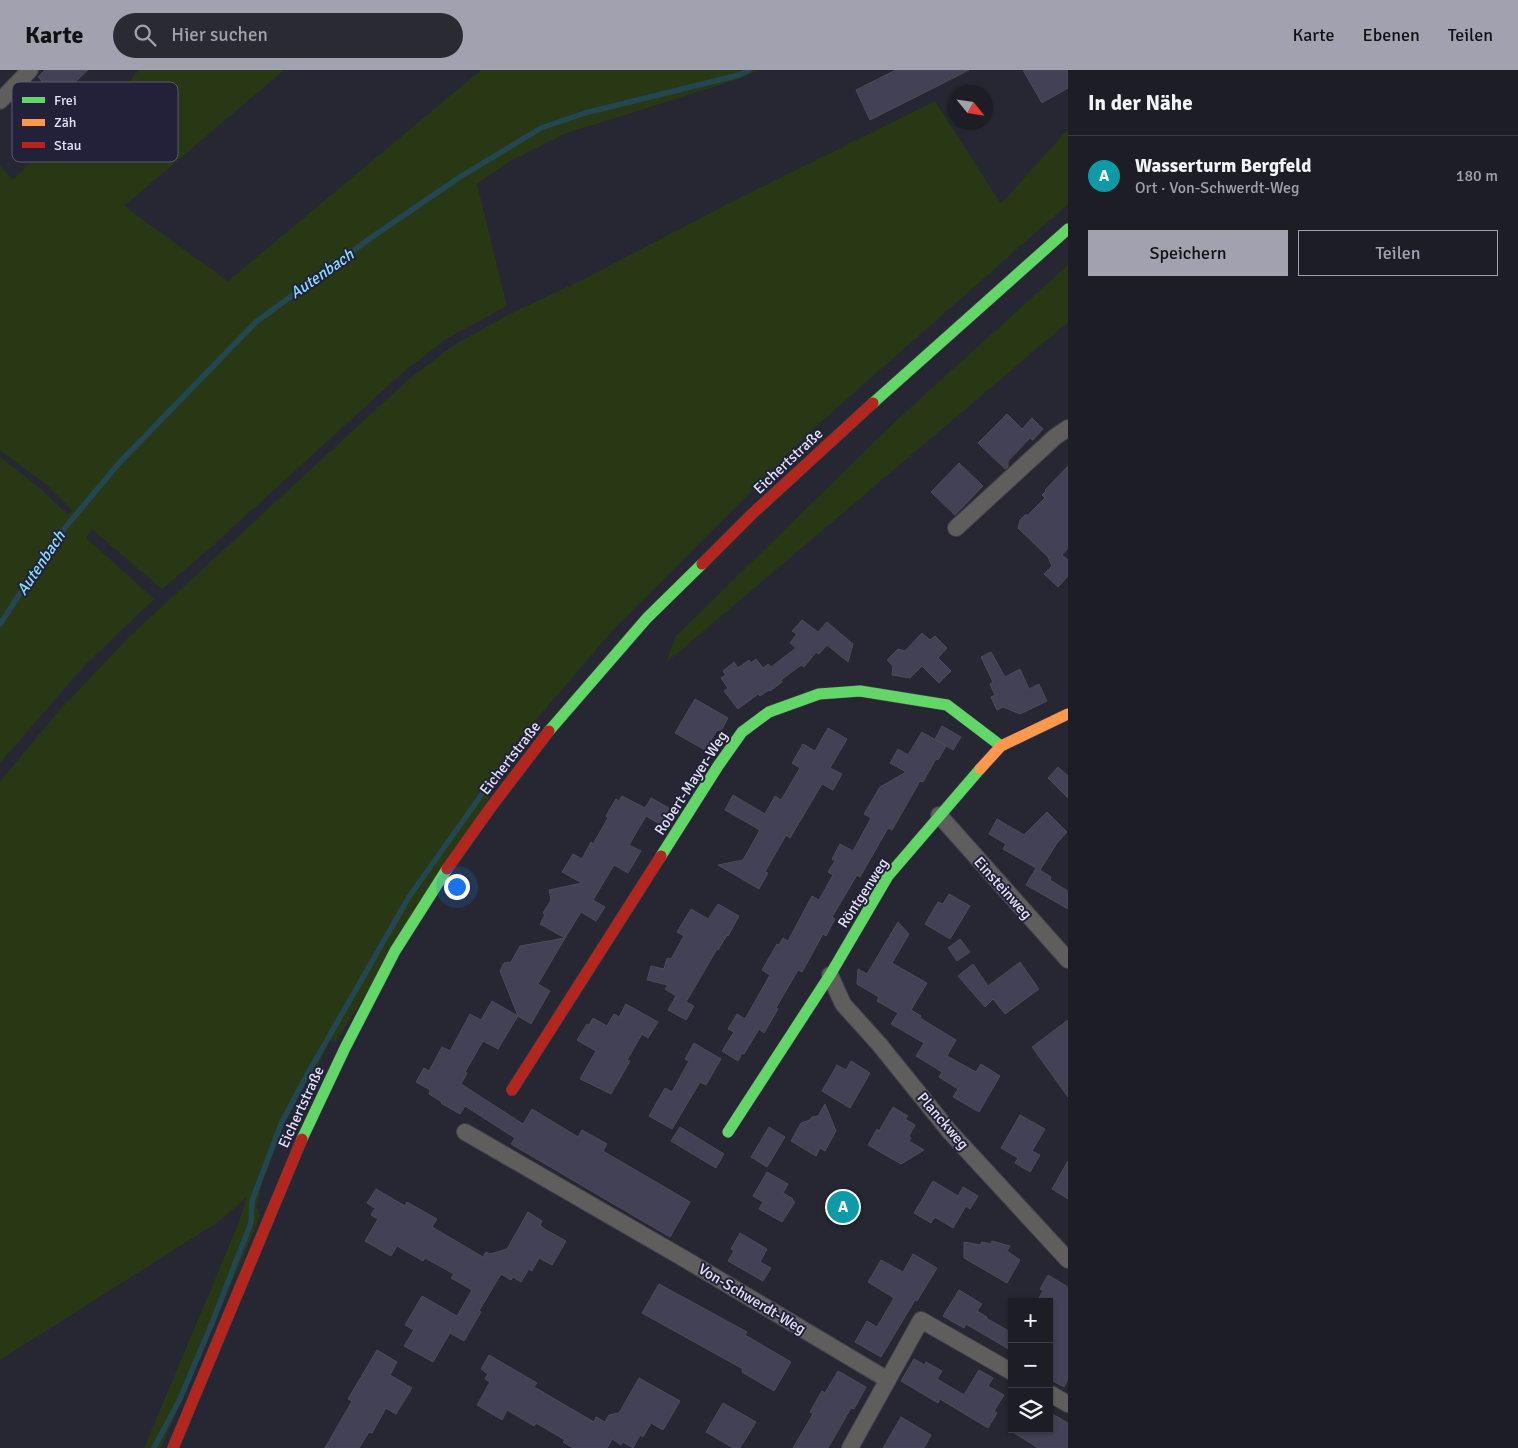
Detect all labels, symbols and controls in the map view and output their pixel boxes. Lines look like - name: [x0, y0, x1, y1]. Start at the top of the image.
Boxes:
- search box: [113, 13, 463, 58]
- text: Karte: [25, 20, 83, 50]
- icon: search: [131, 21, 159, 49]
- text: Hier suchen: [171, 23, 268, 47]
- text: Karte: [1292, 24, 1334, 46]
- text: Ebenen: [1362, 24, 1420, 46]
- text: Teilen: [1448, 24, 1493, 46]
- legend: [12, 82, 178, 162]
- north arrow: [948, 85, 993, 130]
- text: In der Nähe: [1088, 90, 1193, 116]
- text: Frei: [54, 92, 77, 109]
- text: Zäh: [54, 114, 76, 131]
- text: Stau: [54, 137, 81, 154]
- text: Wasserturm Bergfeld: [1135, 154, 1311, 178]
- text: A: [1099, 166, 1109, 186]
- text: 180 m: [1456, 166, 1498, 186]
- text: Ort · Von-Schwerdt-Weg: [1135, 178, 1299, 198]
- button: Speichern: [1088, 230, 1288, 276]
- button: Teilen: [1298, 230, 1498, 276]
- water label: Autenbach: [286, 244, 359, 303]
- street label: Eichertstraße: [750, 424, 826, 498]
- water label: Autenbach: [12, 526, 71, 599]
- street label: Eichertstraße: [476, 718, 544, 798]
- street label: Robert-Mayer-Weg: [651, 727, 731, 838]
- street label: Einsteinweg: [970, 853, 1036, 923]
- street label: Röntgenweg: [834, 855, 892, 931]
- your location: [444, 874, 470, 900]
- street label: Eichertstraße: [274, 1063, 328, 1151]
- street label: Planckweg: [913, 1089, 973, 1153]
- pin: A: [827, 1188, 859, 1226]
- street label: Von-Schwerdt-Weg: [695, 1260, 809, 1338]
- map controls: [1008, 1298, 1053, 1433]
- button: +: [1008, 1298, 1053, 1343]
- button: −: [1008, 1343, 1053, 1388]
- button: layers: [1008, 1388, 1053, 1433]

